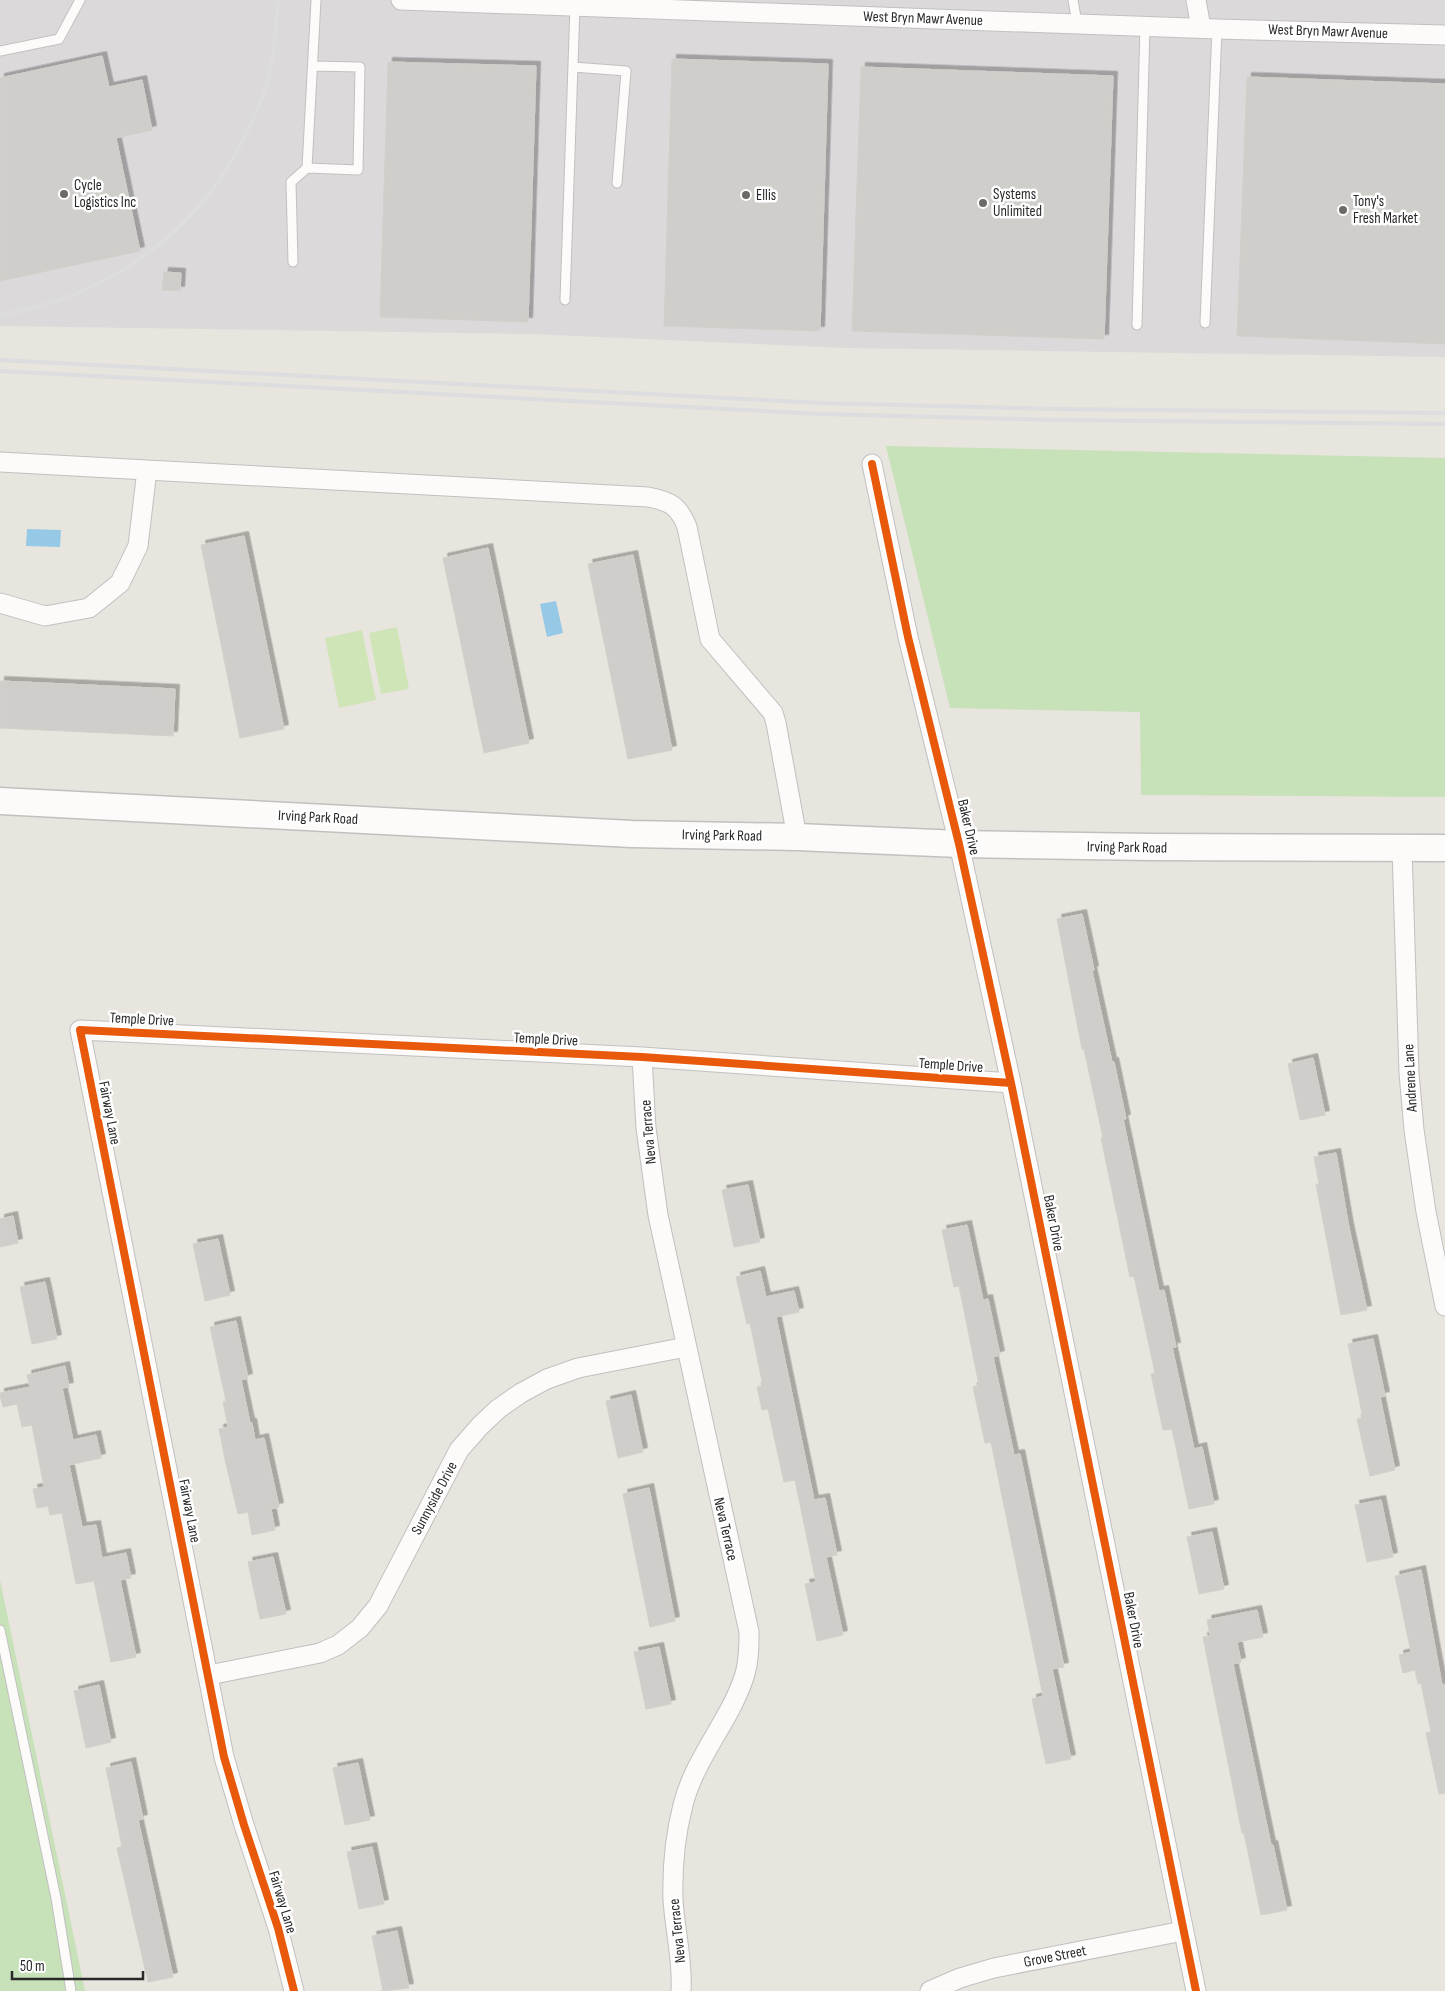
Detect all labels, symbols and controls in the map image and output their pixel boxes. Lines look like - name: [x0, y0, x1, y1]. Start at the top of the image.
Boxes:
- street label: West Bryn Mawr Avenue: [863, 7, 983, 30]
- street label: West Bryn Mawr Avenue: [1268, 20, 1388, 43]
- place label: Cycle Logistics Inc: [74, 176, 136, 212]
- place label: Systems Unlimited: [993, 185, 1042, 221]
- place label: Ellis: [756, 186, 776, 205]
- marker: Cycle Logistics Inc: [58, 188, 70, 200]
- marker: Ellis: [740, 189, 752, 201]
- place label: Tony's Fresh Market: [1353, 192, 1418, 228]
- marker: Systems Unlimited: [977, 197, 989, 209]
- marker: Tony's Fresh Market: [1337, 204, 1349, 216]
- street label: Baker Drive: [953, 797, 984, 857]
- street label: Irving Park Road: [277, 806, 359, 829]
- street label: Irving Park Road: [682, 825, 762, 846]
- street label: Irving Park Road: [1087, 837, 1167, 858]
- street label: Temple Drive: [109, 1008, 175, 1031]
- street label: Temple Drive: [513, 1028, 579, 1051]
- street label: Andrene Lane: [1399, 1043, 1422, 1113]
- street label: Temple Drive: [918, 1054, 984, 1077]
- street label: Fairway Lane: [94, 1080, 125, 1146]
- street label: Neva Terrace: [636, 1099, 661, 1165]
- street label: Baker Drive: [1039, 1193, 1068, 1253]
- street label: Sunnyside Drive: [407, 1458, 462, 1538]
- street label: Fairway Lane: [174, 1478, 205, 1544]
- street label: Neva Terrace: [709, 1496, 742, 1563]
- street label: Baker Drive: [1119, 1590, 1148, 1650]
- street label: Fairway Lane: [264, 1869, 301, 1936]
- street label: Neva Terrace: [665, 1898, 690, 1964]
- street label: Grove Street: [1022, 1941, 1088, 1972]
- scale bar: [12, 1948, 144, 1980]
- text: 50 m: [20, 1957, 45, 1976]

